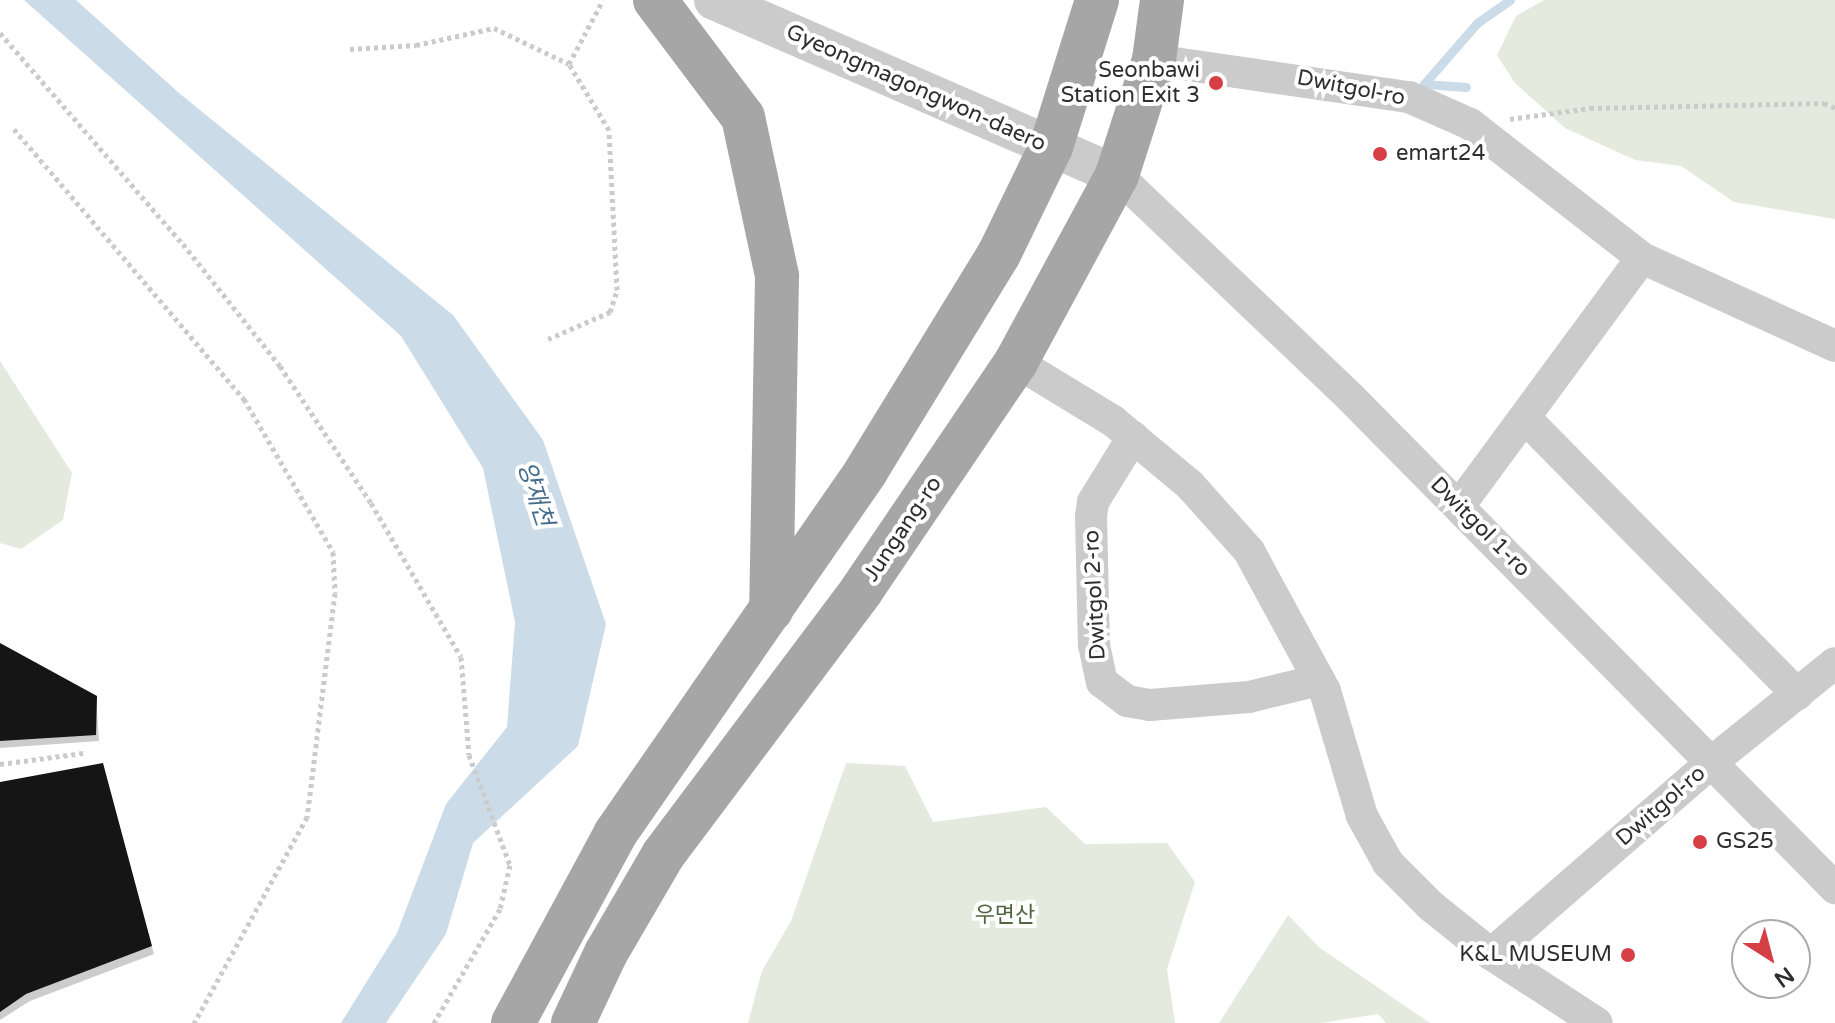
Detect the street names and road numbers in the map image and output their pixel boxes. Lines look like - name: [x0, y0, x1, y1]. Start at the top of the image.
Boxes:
- street label: Gyeongmagongwon-daero: [782, 19, 1050, 157]
- street label: Dwitgol-ro: [1295, 65, 1407, 111]
- street label: Jungang-ro: [858, 471, 948, 587]
- street label: Dwitgol 1-ro: [1425, 472, 1535, 582]
- street label: Dwitgol 2-ro: [1078, 529, 1112, 661]
- street label: Dwitgol-ro: [1611, 760, 1711, 852]

